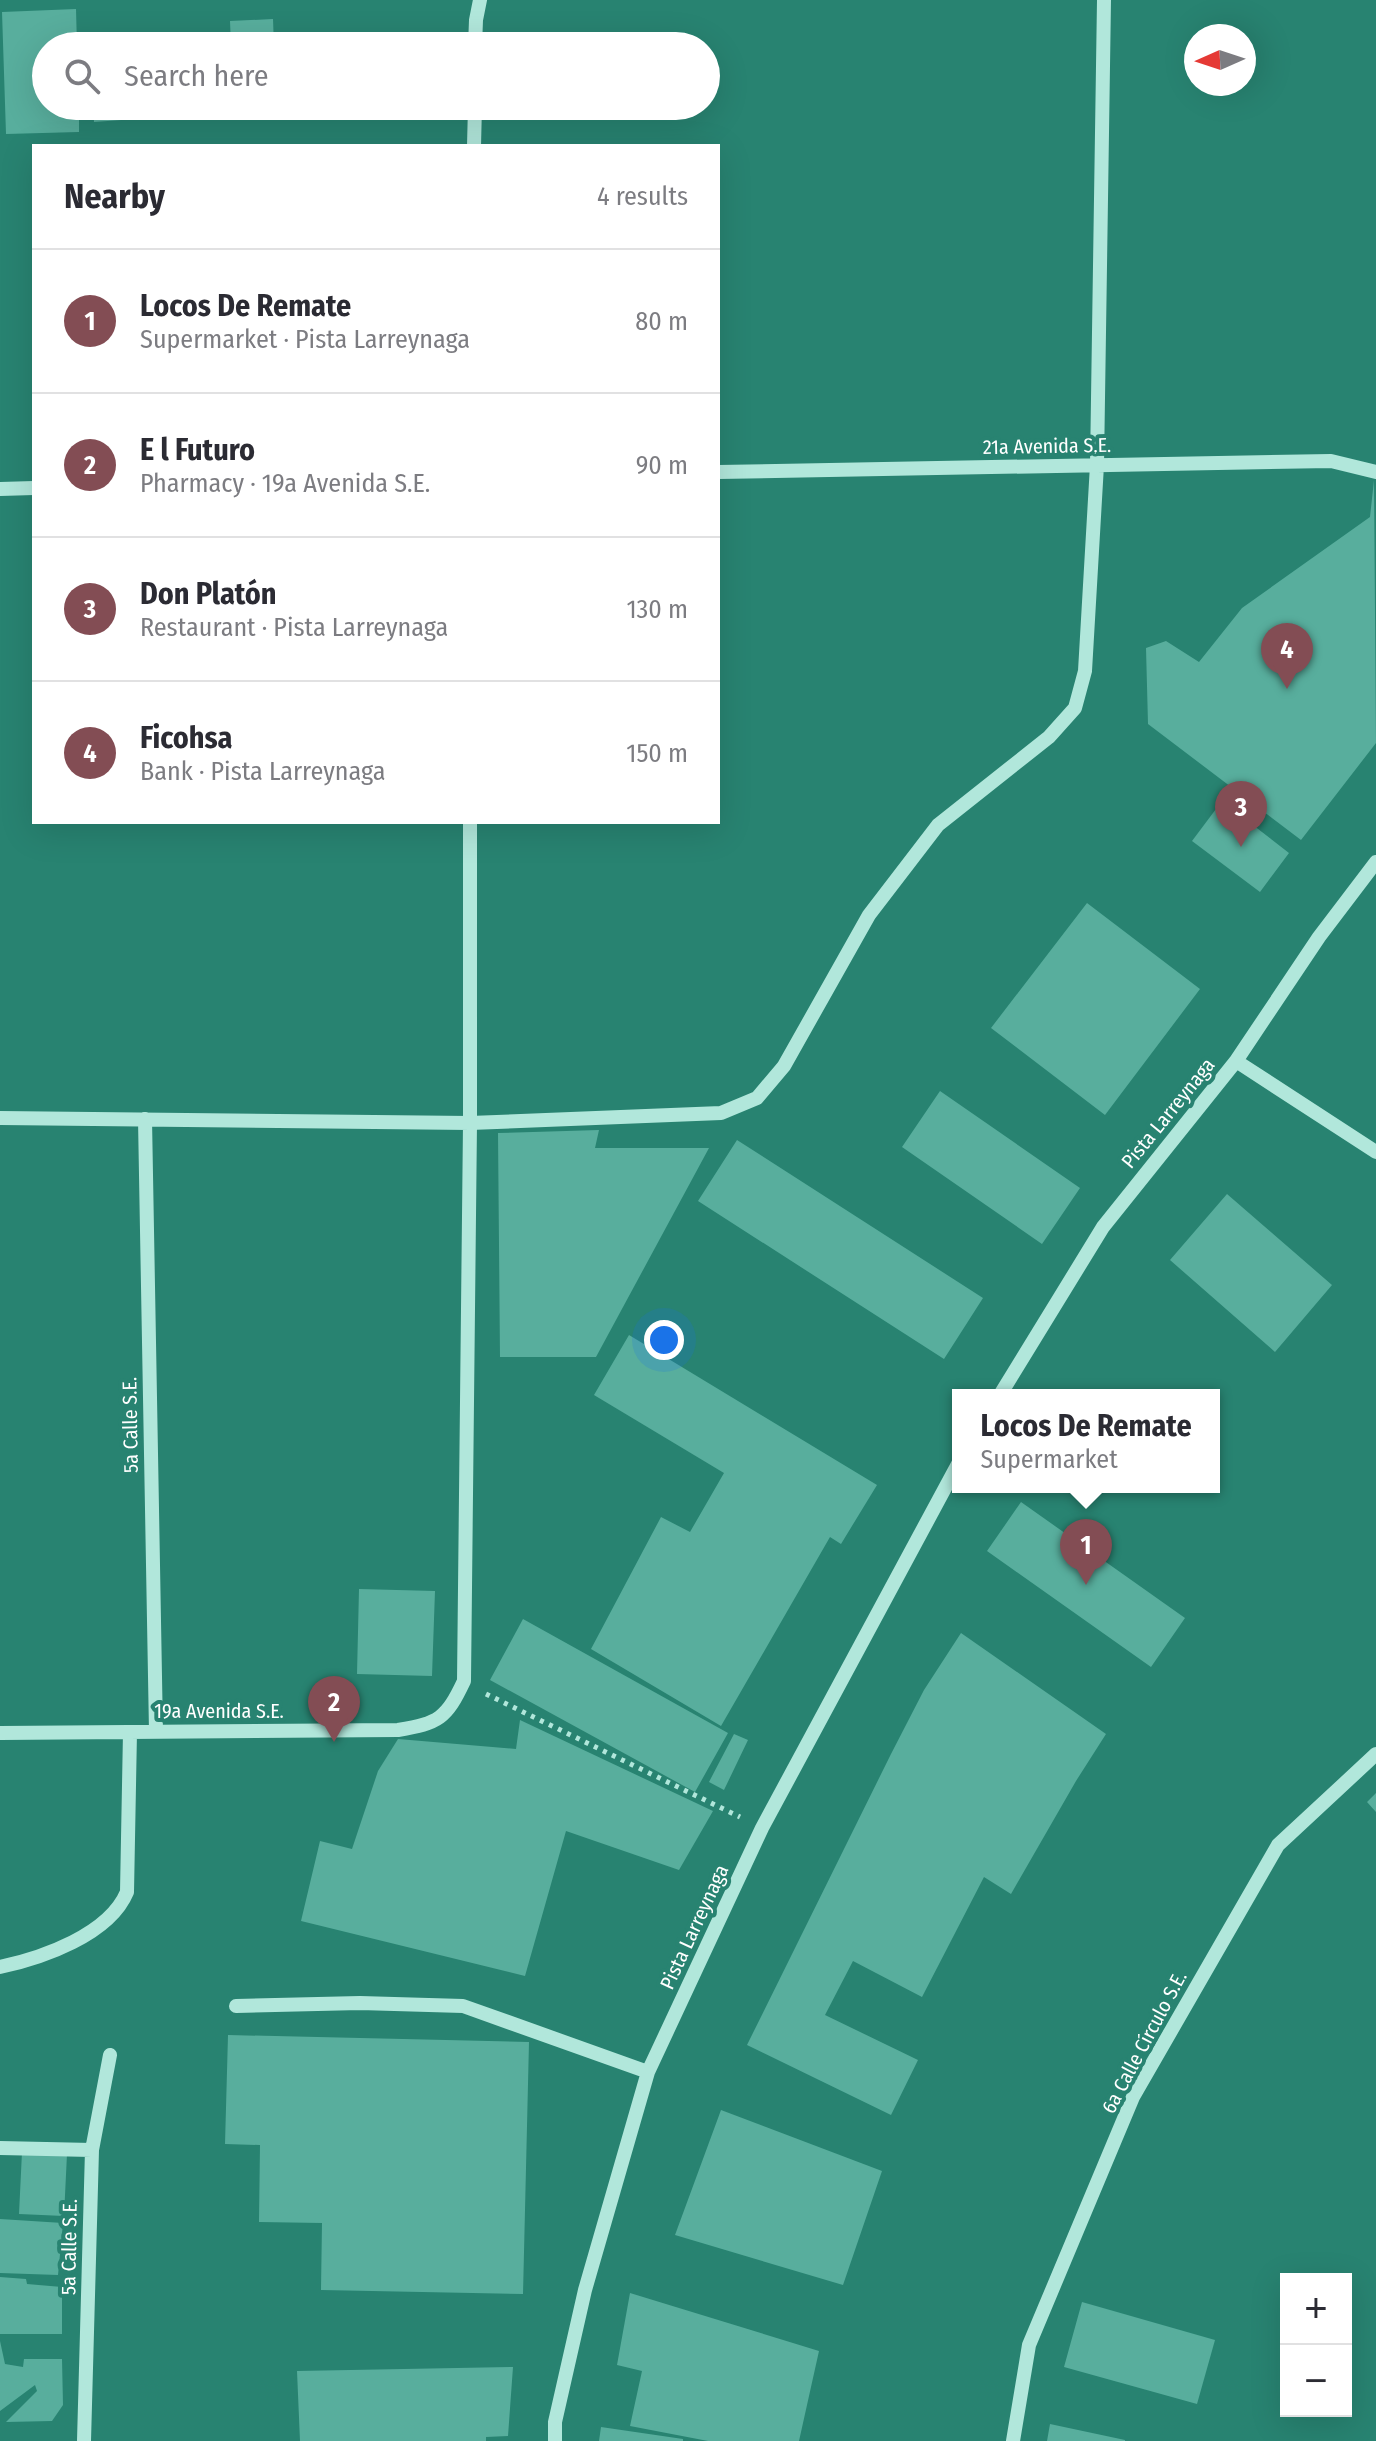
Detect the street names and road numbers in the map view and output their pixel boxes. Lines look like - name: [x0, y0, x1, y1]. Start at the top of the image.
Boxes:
- street label: 21a Avenida S.E.: [983, 433, 1111, 459]
- street label: Pista Larreynaga: [1116, 1053, 1220, 1173]
- street label: 5a Calle S.E.: [117, 1377, 143, 1473]
- street label: 19a Avenida S.E.: [154, 1699, 284, 1723]
- street label: Pista Larreynaga: [655, 1861, 733, 1993]
- street label: 6a Calle Círculo S.E.: [1096, 1967, 1192, 2117]
- street label: 5a Calle S.E.: [56, 2199, 82, 2295]

